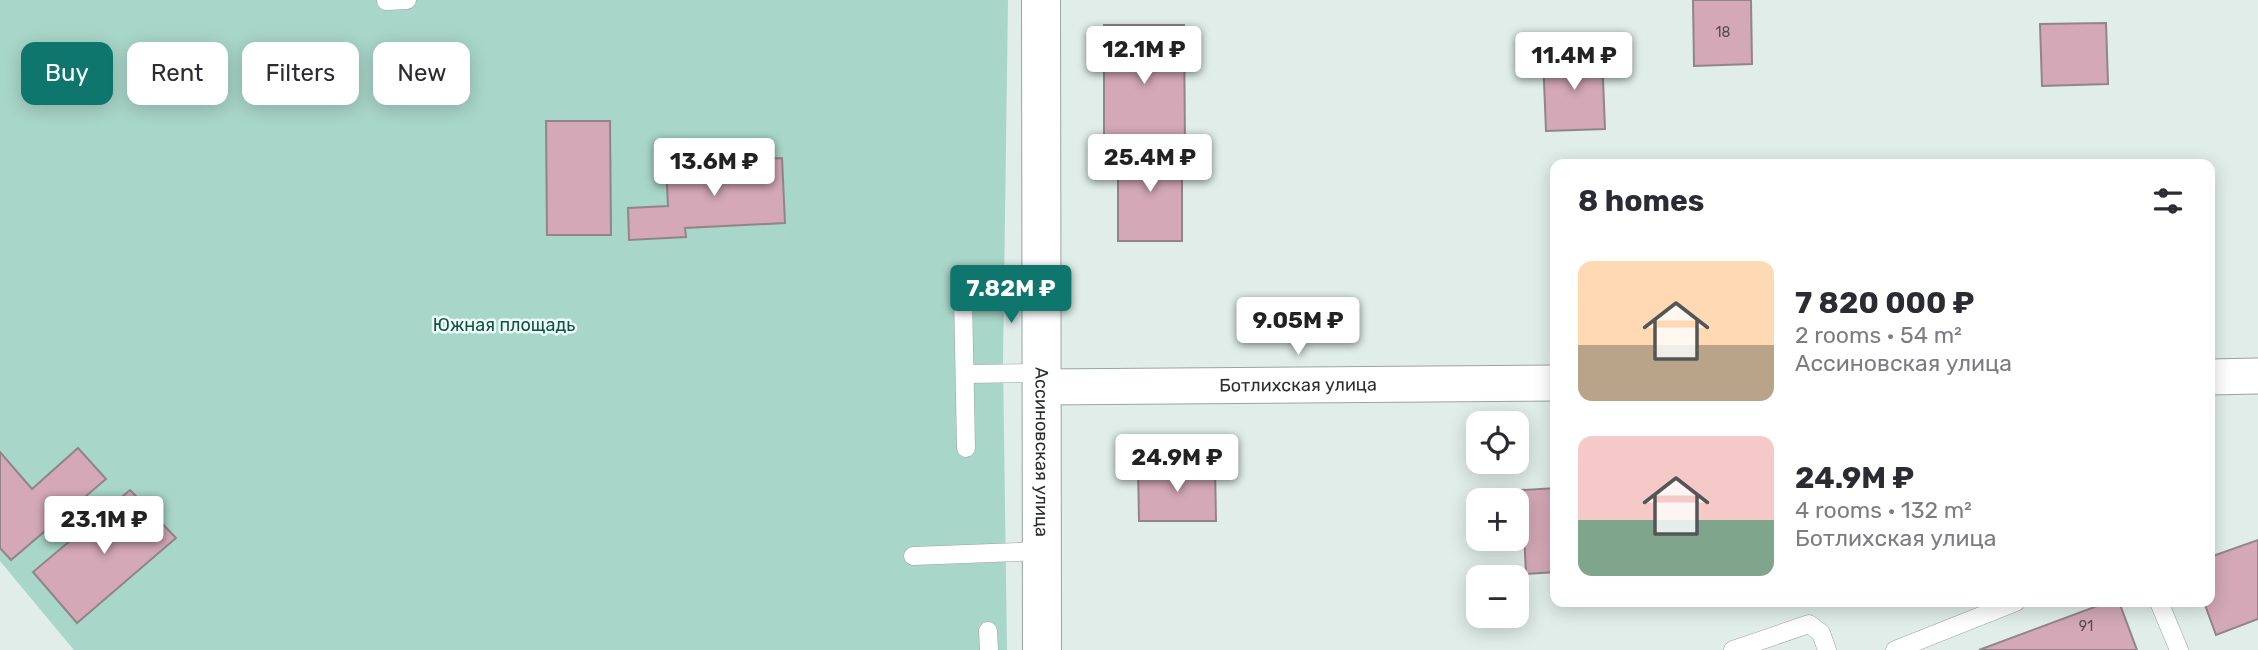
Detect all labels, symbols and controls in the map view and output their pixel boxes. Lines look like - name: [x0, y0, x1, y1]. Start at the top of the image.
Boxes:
- house number: 18: [1716, 24, 1731, 41]
- pin: 12.1M ₽: [1079, 27, 1209, 86]
- pin: 11.4M ₽: [1509, 32, 1639, 92]
- text: 12.1M ₽: [1102, 35, 1186, 63]
- text: 11.4M ₽: [1531, 41, 1617, 69]
- chip: Buy: [21, 42, 113, 105]
- chip: Rent: [127, 42, 228, 105]
- chip: Filters: [242, 42, 359, 105]
- chip: New: [373, 42, 470, 105]
- pin: 25.4M ₽: [1085, 134, 1215, 194]
- pin: 13.6M ₽: [649, 138, 779, 198]
- text: 25.4M ₽: [1104, 143, 1196, 171]
- text: 13.6M ₽: [670, 147, 758, 175]
- icon: filters: [2149, 182, 2187, 220]
- text: 8 homes: [1578, 183, 1704, 219]
- pin: 7.82M ₽: [946, 266, 1076, 325]
- text: 7.82M ₽: [966, 274, 1056, 302]
- text: 7 820 000 ₽: [1795, 285, 1974, 321]
- icon: home: [1634, 289, 1718, 373]
- pin: 9.05M ₽: [1233, 298, 1363, 357]
- text: 9.05M ₽: [1253, 306, 1343, 334]
- park label: Южная площадь: [433, 314, 575, 336]
- text: 2 rooms · 54 m²: [1795, 321, 1962, 349]
- text: Ассиновская улица: [1795, 349, 2012, 377]
- street label: Ассиновская улица: [1031, 367, 1053, 537]
- street label: Ботлихская улица: [1219, 373, 1377, 397]
- map controls: [1466, 411, 1529, 628]
- button: locate: [1466, 411, 1529, 474]
- pin: 24.9M ₽: [1112, 434, 1242, 494]
- text: 24.9M ₽: [1131, 443, 1223, 471]
- text: 24.9M ₽: [1795, 460, 1914, 496]
- icon: home: [1634, 464, 1718, 548]
- button: +: [1466, 488, 1529, 551]
- pin: 23.1M ₽: [39, 496, 169, 556]
- text: 4 rooms · 132 m²: [1795, 496, 1972, 524]
- text: 23.1M ₽: [60, 505, 148, 533]
- text: Ботлихская улица: [1795, 524, 1996, 552]
- button: −: [1466, 565, 1529, 628]
- house number: 91: [2079, 618, 2093, 635]

